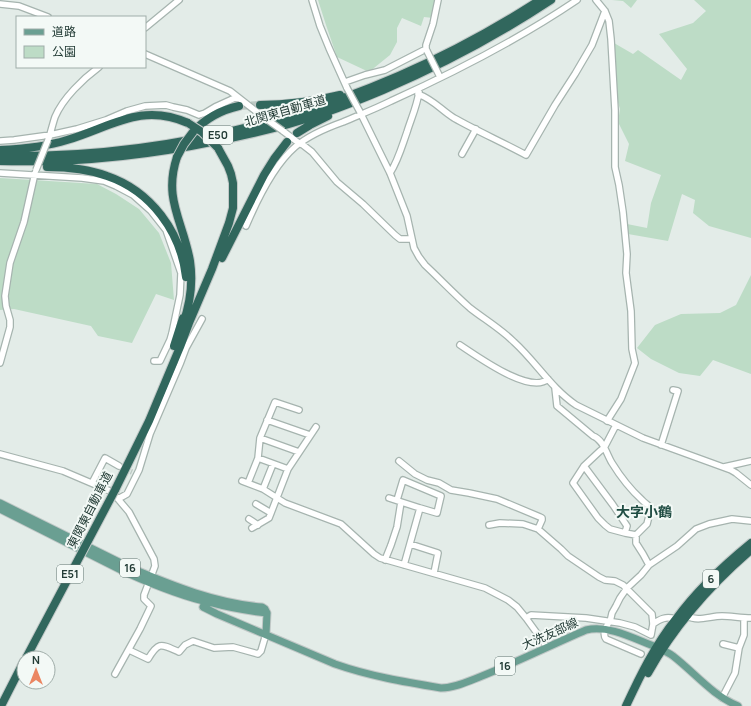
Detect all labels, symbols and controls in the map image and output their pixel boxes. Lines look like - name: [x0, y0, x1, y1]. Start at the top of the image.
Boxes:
- legend: [16, 16, 146, 68]
- text: 道路: [52, 23, 76, 40]
- text: 公園: [52, 43, 76, 60]
- street label: 北関東自動車道: [242, 91, 328, 130]
- road number: E50: [203, 126, 233, 144]
- street label: 東関東自動車道: [63, 468, 116, 551]
- district label: 大字小鶴: [616, 502, 672, 521]
- road number: 16: [120, 559, 140, 577]
- road number: E51: [57, 565, 83, 583]
- road number: 6: [703, 570, 719, 588]
- street label: 大洗友部線: [519, 614, 581, 654]
- north arrow: [16, 650, 56, 690]
- text: N: [32, 652, 40, 667]
- road number: 16: [495, 657, 515, 675]

